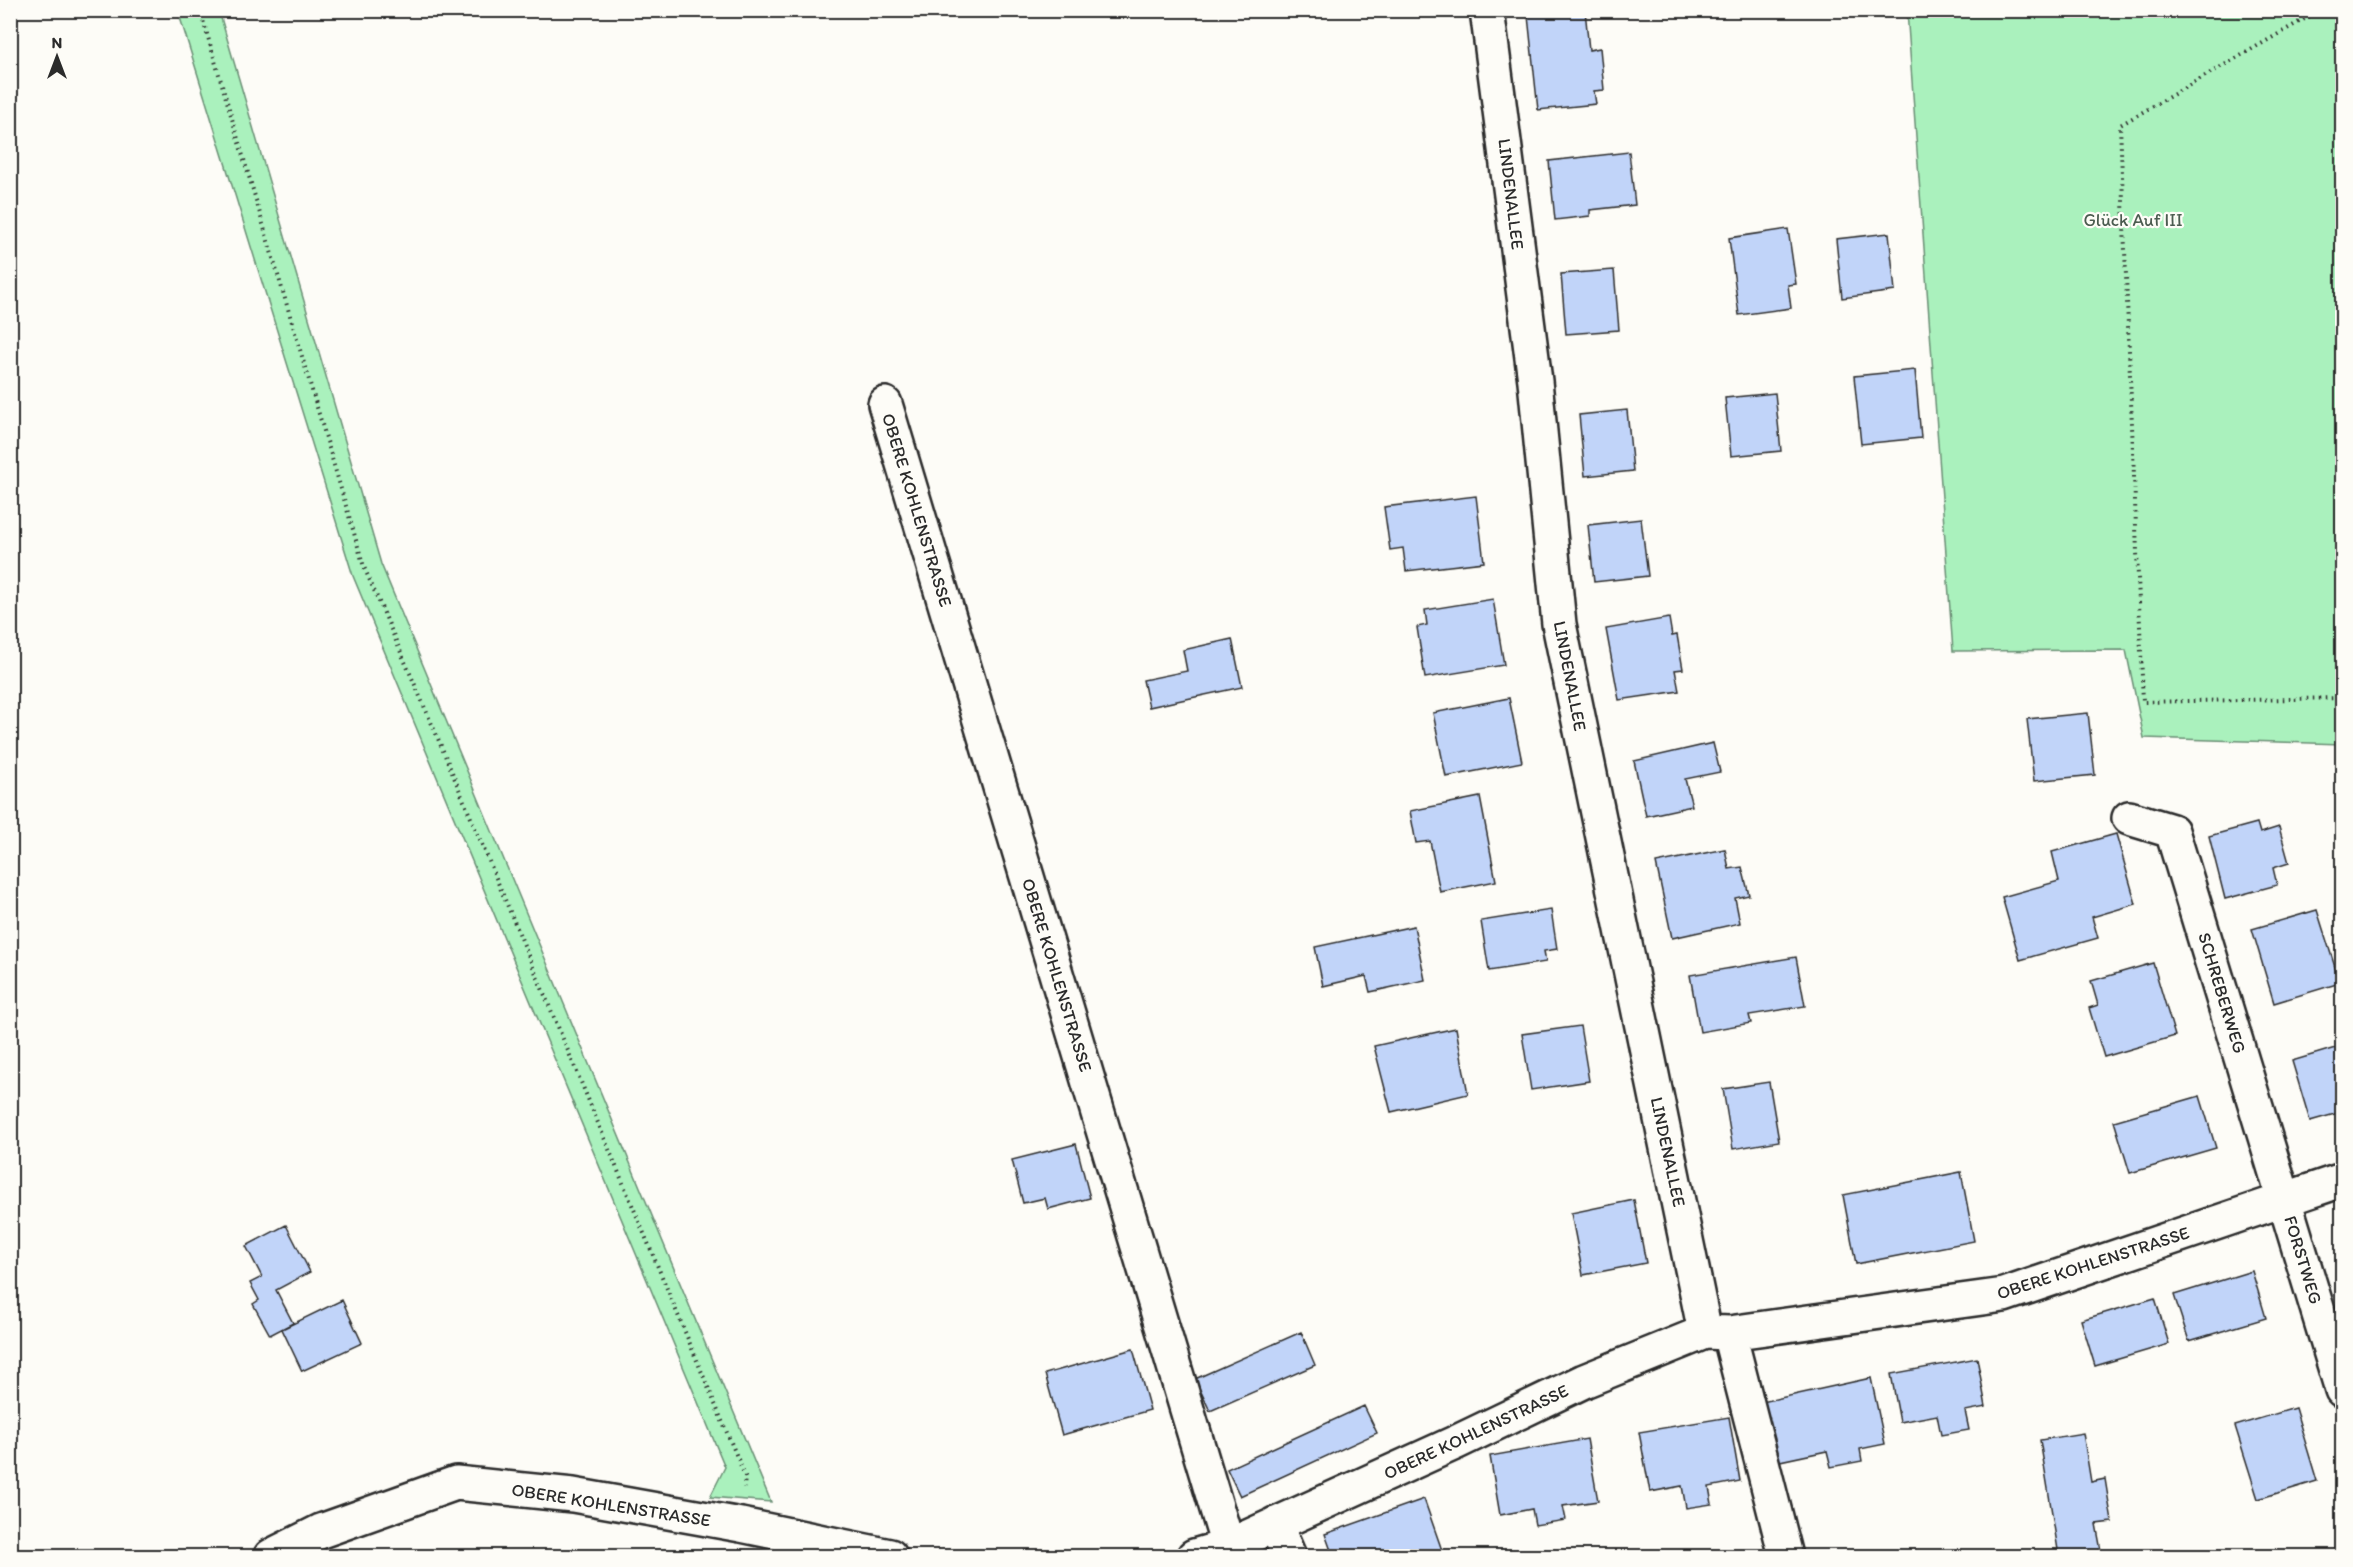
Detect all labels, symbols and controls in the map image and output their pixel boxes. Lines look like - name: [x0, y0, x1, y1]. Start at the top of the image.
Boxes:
- north arrow: [27, 27, 87, 87]
- text: N: [52, 33, 62, 52]
- street label: LINDENALLEE: [1493, 137, 1529, 251]
- park label: Glück Auf III: [2083, 209, 2183, 231]
- street label: OBERE KOHLENSTRASSE: [877, 411, 957, 610]
- street label: LINDENALLEE: [1549, 619, 1591, 733]
- street label: OBERE KOHLENSTRASSE: [1017, 876, 1097, 1075]
- street label: SCHREBERWEG: [2193, 930, 2251, 1056]
- street label: LINDENALLEE: [1646, 1095, 1690, 1209]
- street label: FORSTWEG: [2279, 1213, 2327, 1307]
- street label: OBERE KOHLENSTRASSE: [1994, 1221, 2192, 1305]
- street label: OBERE KOHLENSTRASSE: [1380, 1379, 1572, 1484]
- street label: OBERE KOHLENSTRASSE: [510, 1478, 712, 1532]

